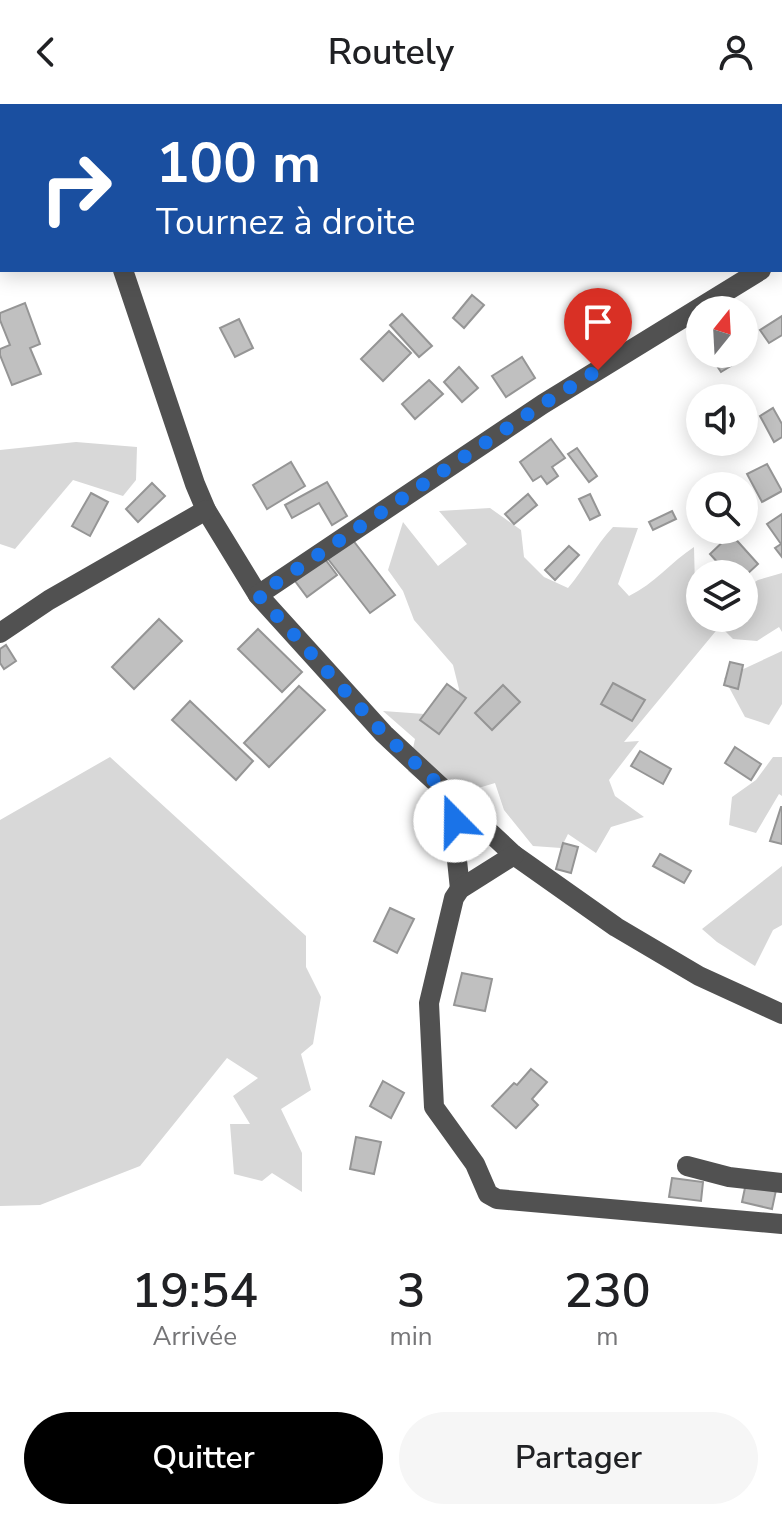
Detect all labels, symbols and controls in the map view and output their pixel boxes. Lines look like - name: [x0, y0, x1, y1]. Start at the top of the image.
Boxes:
- text: Routely: [328, 28, 454, 77]
- icon: back: [24, 30, 68, 74]
- icon: person: [714, 30, 758, 74]
- text: 100 m: [156, 125, 321, 202]
- icon: right: [24, 136, 128, 240]
- text: Tournez à droite: [156, 198, 415, 247]
- pin: [564, 288, 632, 370]
- north arrow: [686, 296, 758, 368]
- map controls: [686, 296, 758, 632]
- icon: arrive: [576, 300, 620, 344]
- button: sound: [686, 384, 758, 456]
- button: search: [686, 472, 758, 544]
- button: layers: [686, 560, 758, 632]
- position arrow: [413, 779, 497, 863]
- text: 19:54: [131, 1258, 258, 1324]
- text: 3: [397, 1258, 425, 1324]
- text: 230: [564, 1258, 651, 1324]
- text: Arrivée: [153, 1319, 237, 1354]
- text: min: [390, 1319, 433, 1354]
- text: m: [596, 1319, 618, 1354]
- button: Quitter: [24, 1412, 383, 1504]
- button: Partager: [399, 1412, 758, 1504]

